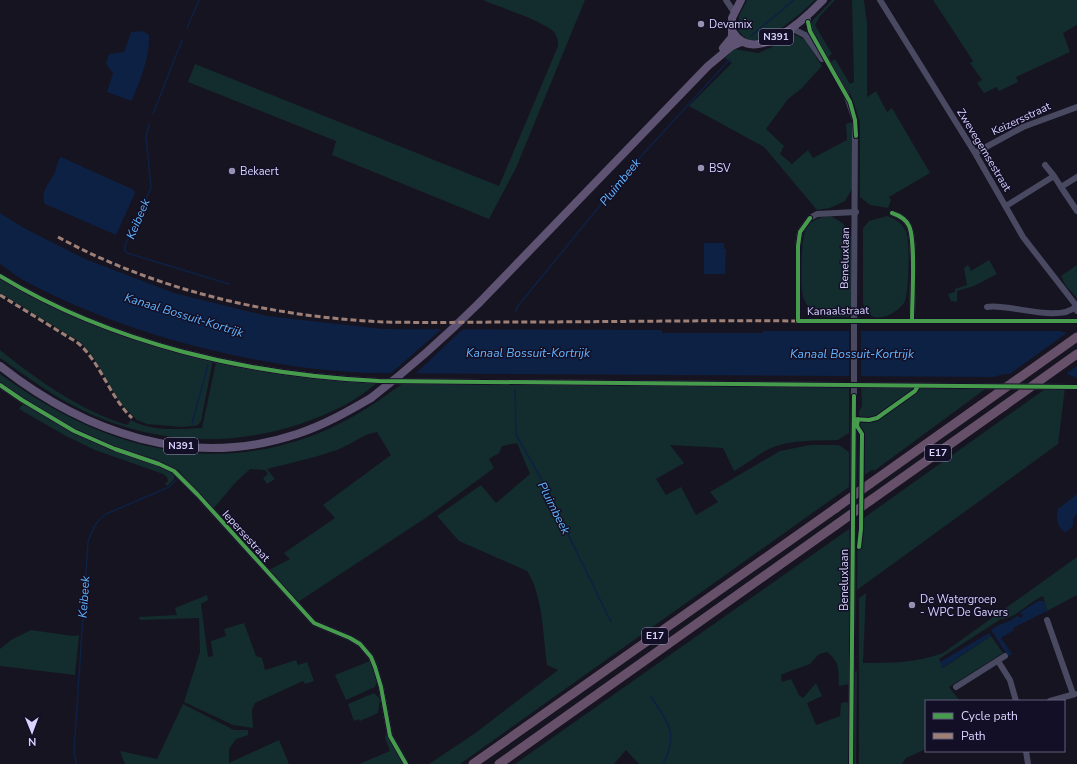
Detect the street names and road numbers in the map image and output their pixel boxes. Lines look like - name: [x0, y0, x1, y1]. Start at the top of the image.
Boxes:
- road number: N391: [759, 29, 793, 45]
- street label: Keizersstraat: [989, 99, 1053, 139]
- street label: Zwevegemsestraat: [953, 106, 1015, 194]
- street label: Beneluxlaan: [837, 227, 853, 289]
- street label: Kanaalstraat: [807, 303, 869, 319]
- road number: N391: [164, 438, 198, 454]
- road number: E17: [925, 445, 951, 461]
- street label: Iepersestraat: [219, 507, 273, 565]
- street label: Beneluxlaan: [837, 549, 852, 611]
- road number: E17: [642, 628, 668, 644]

